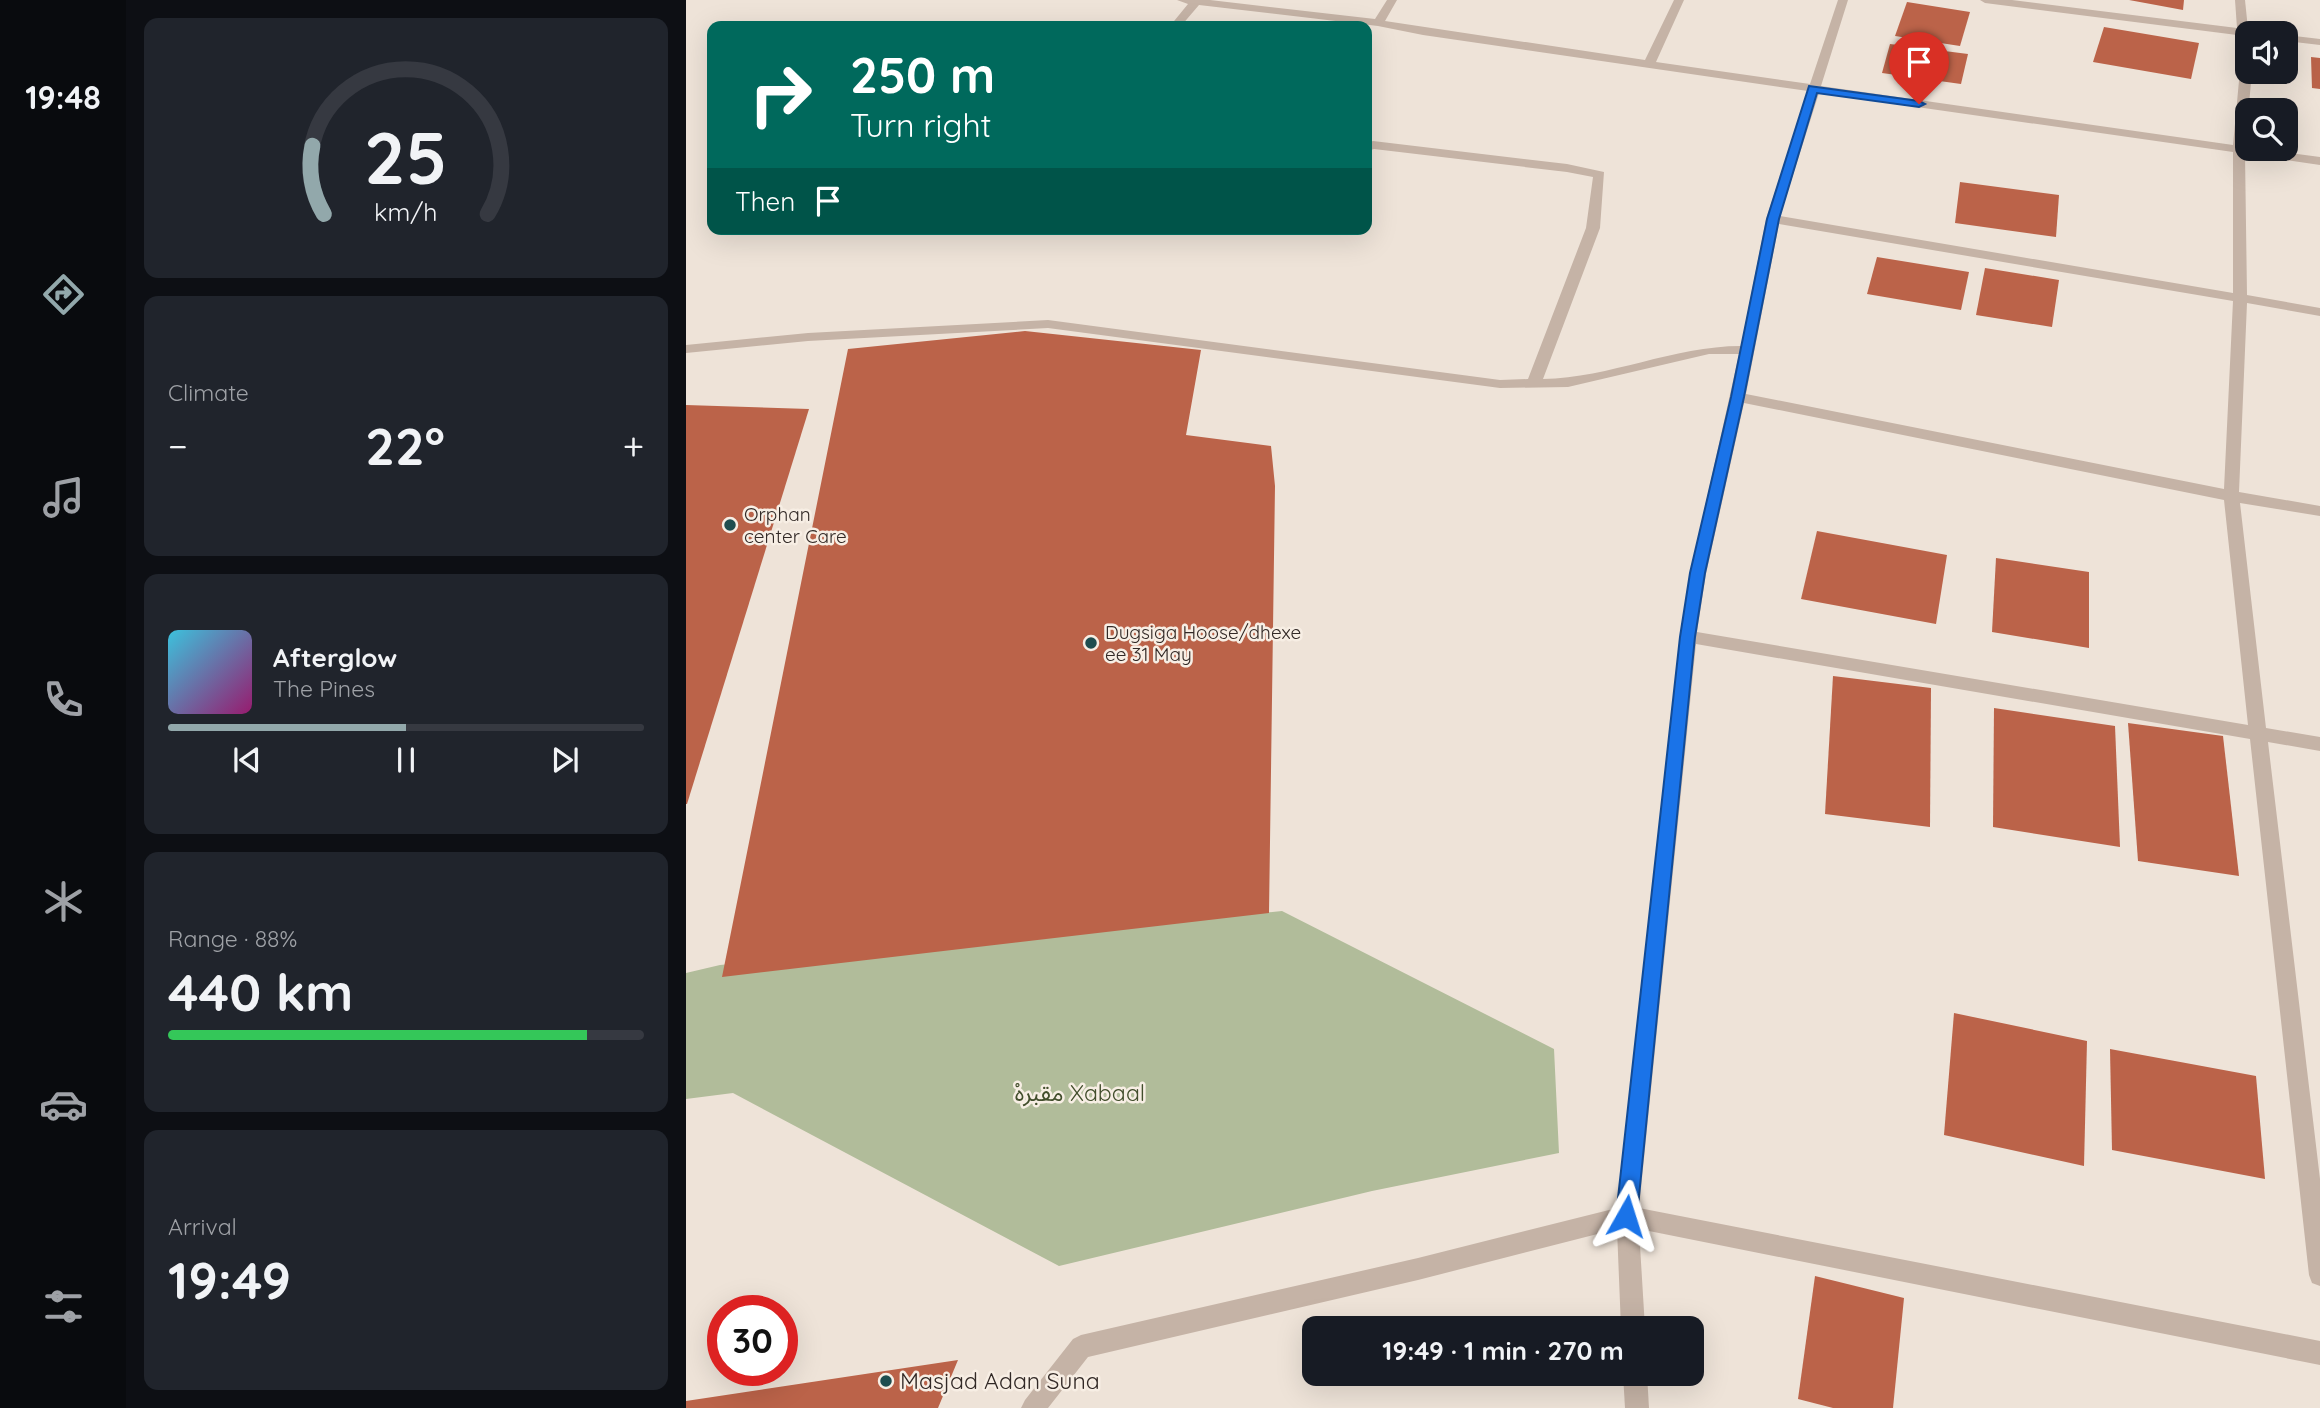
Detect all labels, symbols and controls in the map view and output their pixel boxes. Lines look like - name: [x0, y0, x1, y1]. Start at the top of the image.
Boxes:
- map controls: [2235, 21, 2298, 161]
- button: sound: [2235, 21, 2298, 84]
- pin: [1889, 32, 1949, 104]
- icon: arrive: [1900, 43, 1938, 81]
- text: 250 m: [850, 44, 995, 105]
- icon: right: [735, 49, 826, 140]
- text: 19:48: [25, 77, 101, 117]
- button: search: [2235, 98, 2298, 161]
- text: Turn right: [850, 105, 991, 145]
- text: 25: [364, 111, 448, 202]
- icon: arrive: [809, 182, 847, 220]
- text: Then: [735, 185, 795, 218]
- text: km/h: [374, 196, 438, 227]
- icon: directions: [39, 270, 88, 319]
- text: Climate: [168, 378, 249, 407]
- text: 22°: [365, 413, 445, 478]
- text: −: [168, 422, 188, 470]
- text: +: [623, 422, 644, 470]
- icon: music: [39, 473, 88, 522]
- place label: Orphan center Care: [744, 502, 847, 548]
- marker: Orphan center Care: [722, 517, 738, 533]
- place label: Dugsiga Hoose/dhexe ee 31 May: [1105, 620, 1301, 666]
- marker: Dugsiga Hoose/dhexe ee 31 May: [1083, 635, 1099, 651]
- text: Afterglow: [273, 641, 397, 674]
- text: The Pines: [273, 674, 375, 703]
- icon: phone: [39, 675, 88, 724]
- icon: previous: [228, 741, 266, 779]
- icon: pause: [387, 741, 425, 779]
- icon: next: [546, 741, 584, 779]
- icon: climate: [39, 877, 88, 926]
- text: Range · 88%: [168, 924, 297, 953]
- text: 440 km: [168, 959, 353, 1024]
- park label: ْمقبره Xabaal: [1015, 1078, 1145, 1107]
- icon: car: [39, 1080, 88, 1129]
- position arrow: [1589, 1179, 1663, 1253]
- text: Arrival: [168, 1212, 237, 1241]
- text: 19:49: [168, 1247, 291, 1312]
- icon: filters: [39, 1282, 88, 1331]
- speed limit sign: 30: [707, 1295, 798, 1386]
- text: 19:49 · 1 min · 270 m: [1382, 1334, 1624, 1367]
- place label: Masjad Adan Suna: [900, 1366, 1100, 1395]
- marker: Masjad Adan Suna: [878, 1373, 894, 1389]

